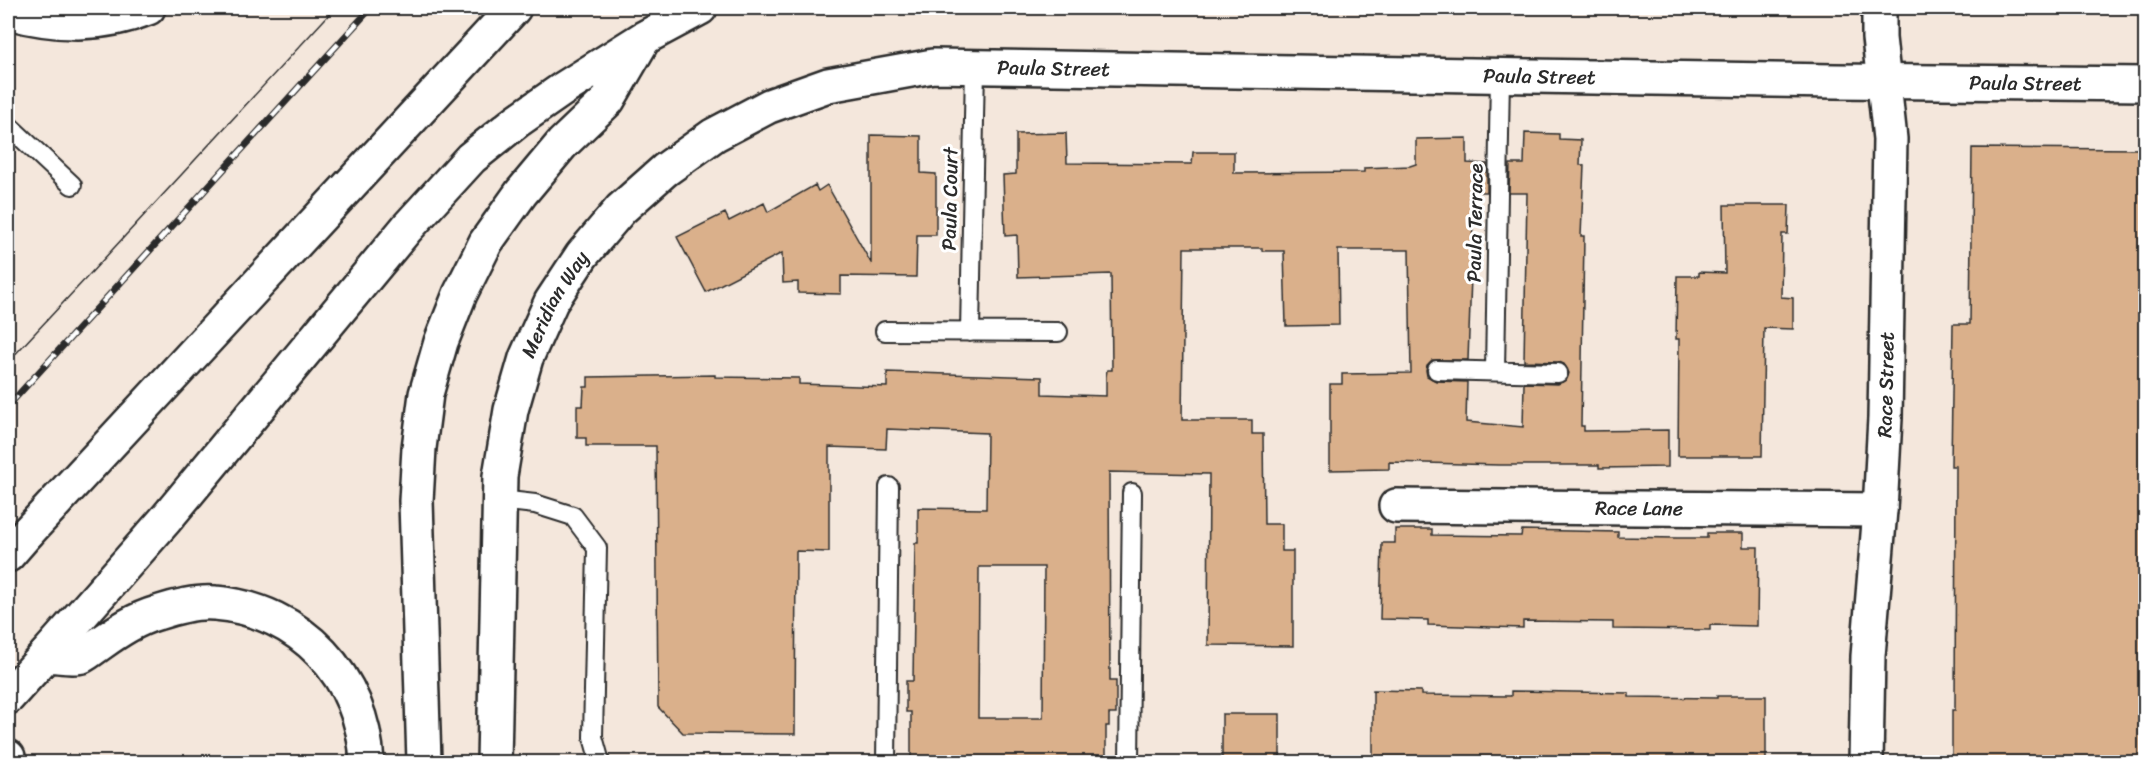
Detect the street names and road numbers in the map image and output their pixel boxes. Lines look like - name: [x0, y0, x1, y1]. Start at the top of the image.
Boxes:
- street label: Paula Street: [997, 50, 1110, 86]
- street label: Paula Street: [1483, 58, 1596, 95]
- street label: Paula Street: [1969, 65, 2082, 101]
- street label: Paula Court: [932, 146, 968, 251]
- street label: Paula Terrace: [1456, 163, 1494, 283]
- street label: Meridian Way: [511, 243, 598, 364]
- street label: Race Street: [1866, 331, 1904, 438]
- street label: Race Lane: [1595, 490, 1683, 526]

